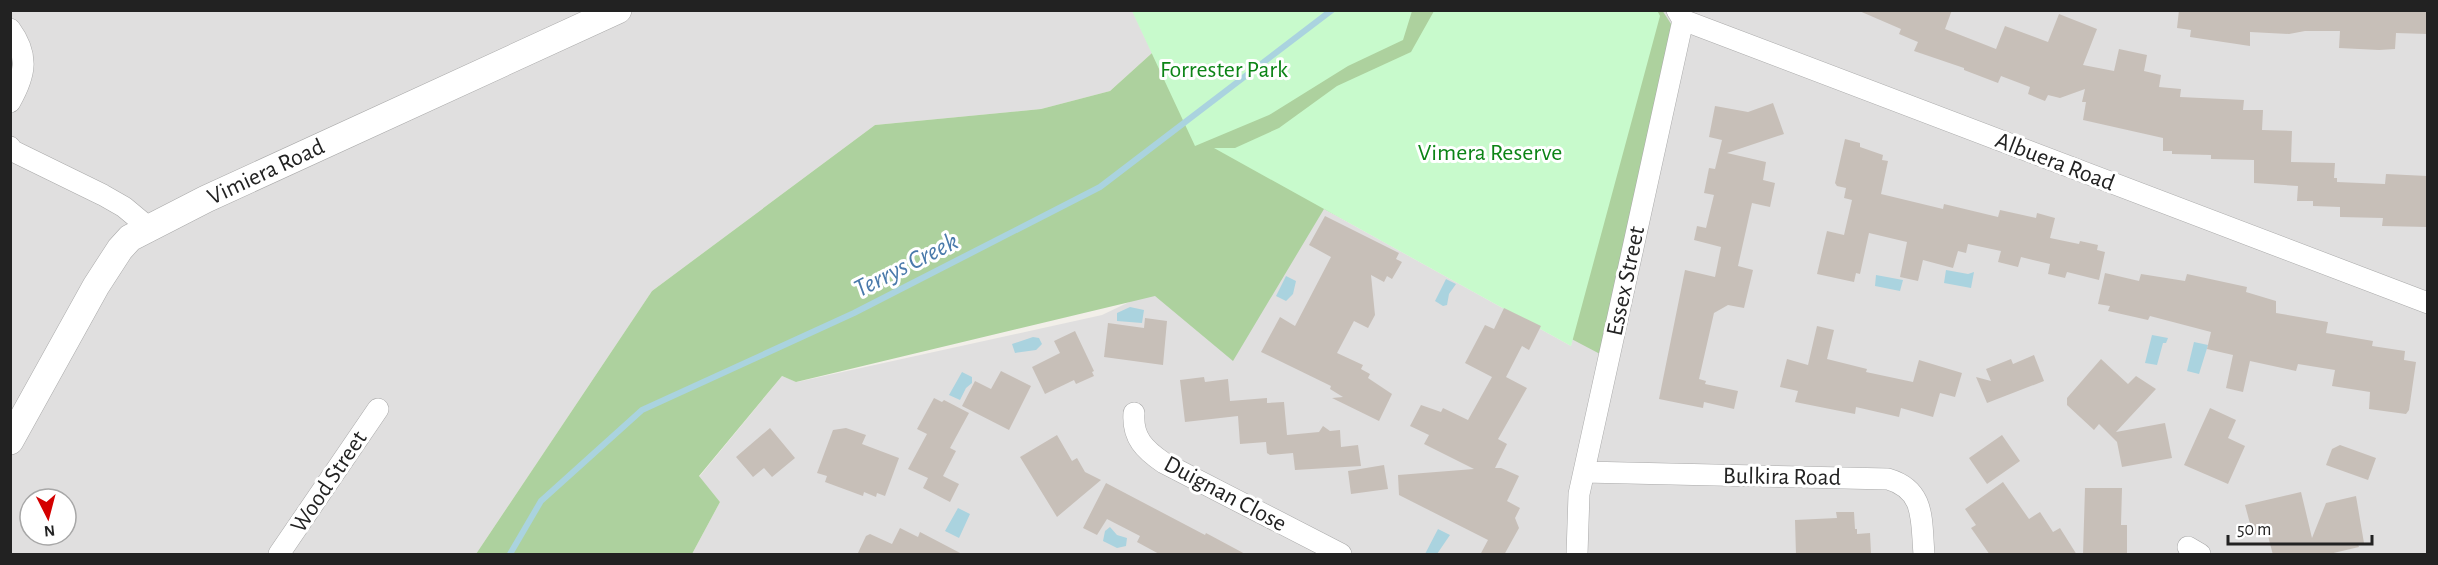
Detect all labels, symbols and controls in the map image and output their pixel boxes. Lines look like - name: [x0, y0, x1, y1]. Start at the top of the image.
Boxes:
- park label: Forrester Park: [1160, 58, 1288, 82]
- street label: Albuera Road: [1992, 128, 2118, 196]
- street label: Vimiera Road: [204, 135, 328, 209]
- park label: Vimera Reserve: [1418, 141, 1562, 165]
- street label: Essex Street: [1603, 224, 1649, 338]
- water label: Terrys Creek: [850, 228, 962, 302]
- street label: Wood Street: [286, 427, 372, 537]
- street label: Duignan Close: [1160, 452, 1290, 536]
- street label: Bulkira Road: [1723, 464, 1841, 490]
- north arrow: [18, 487, 78, 547]
- scale bar: [2228, 508, 2372, 546]
- text: 50 m: [2237, 521, 2271, 539]
- text: N: [43, 522, 56, 539]

